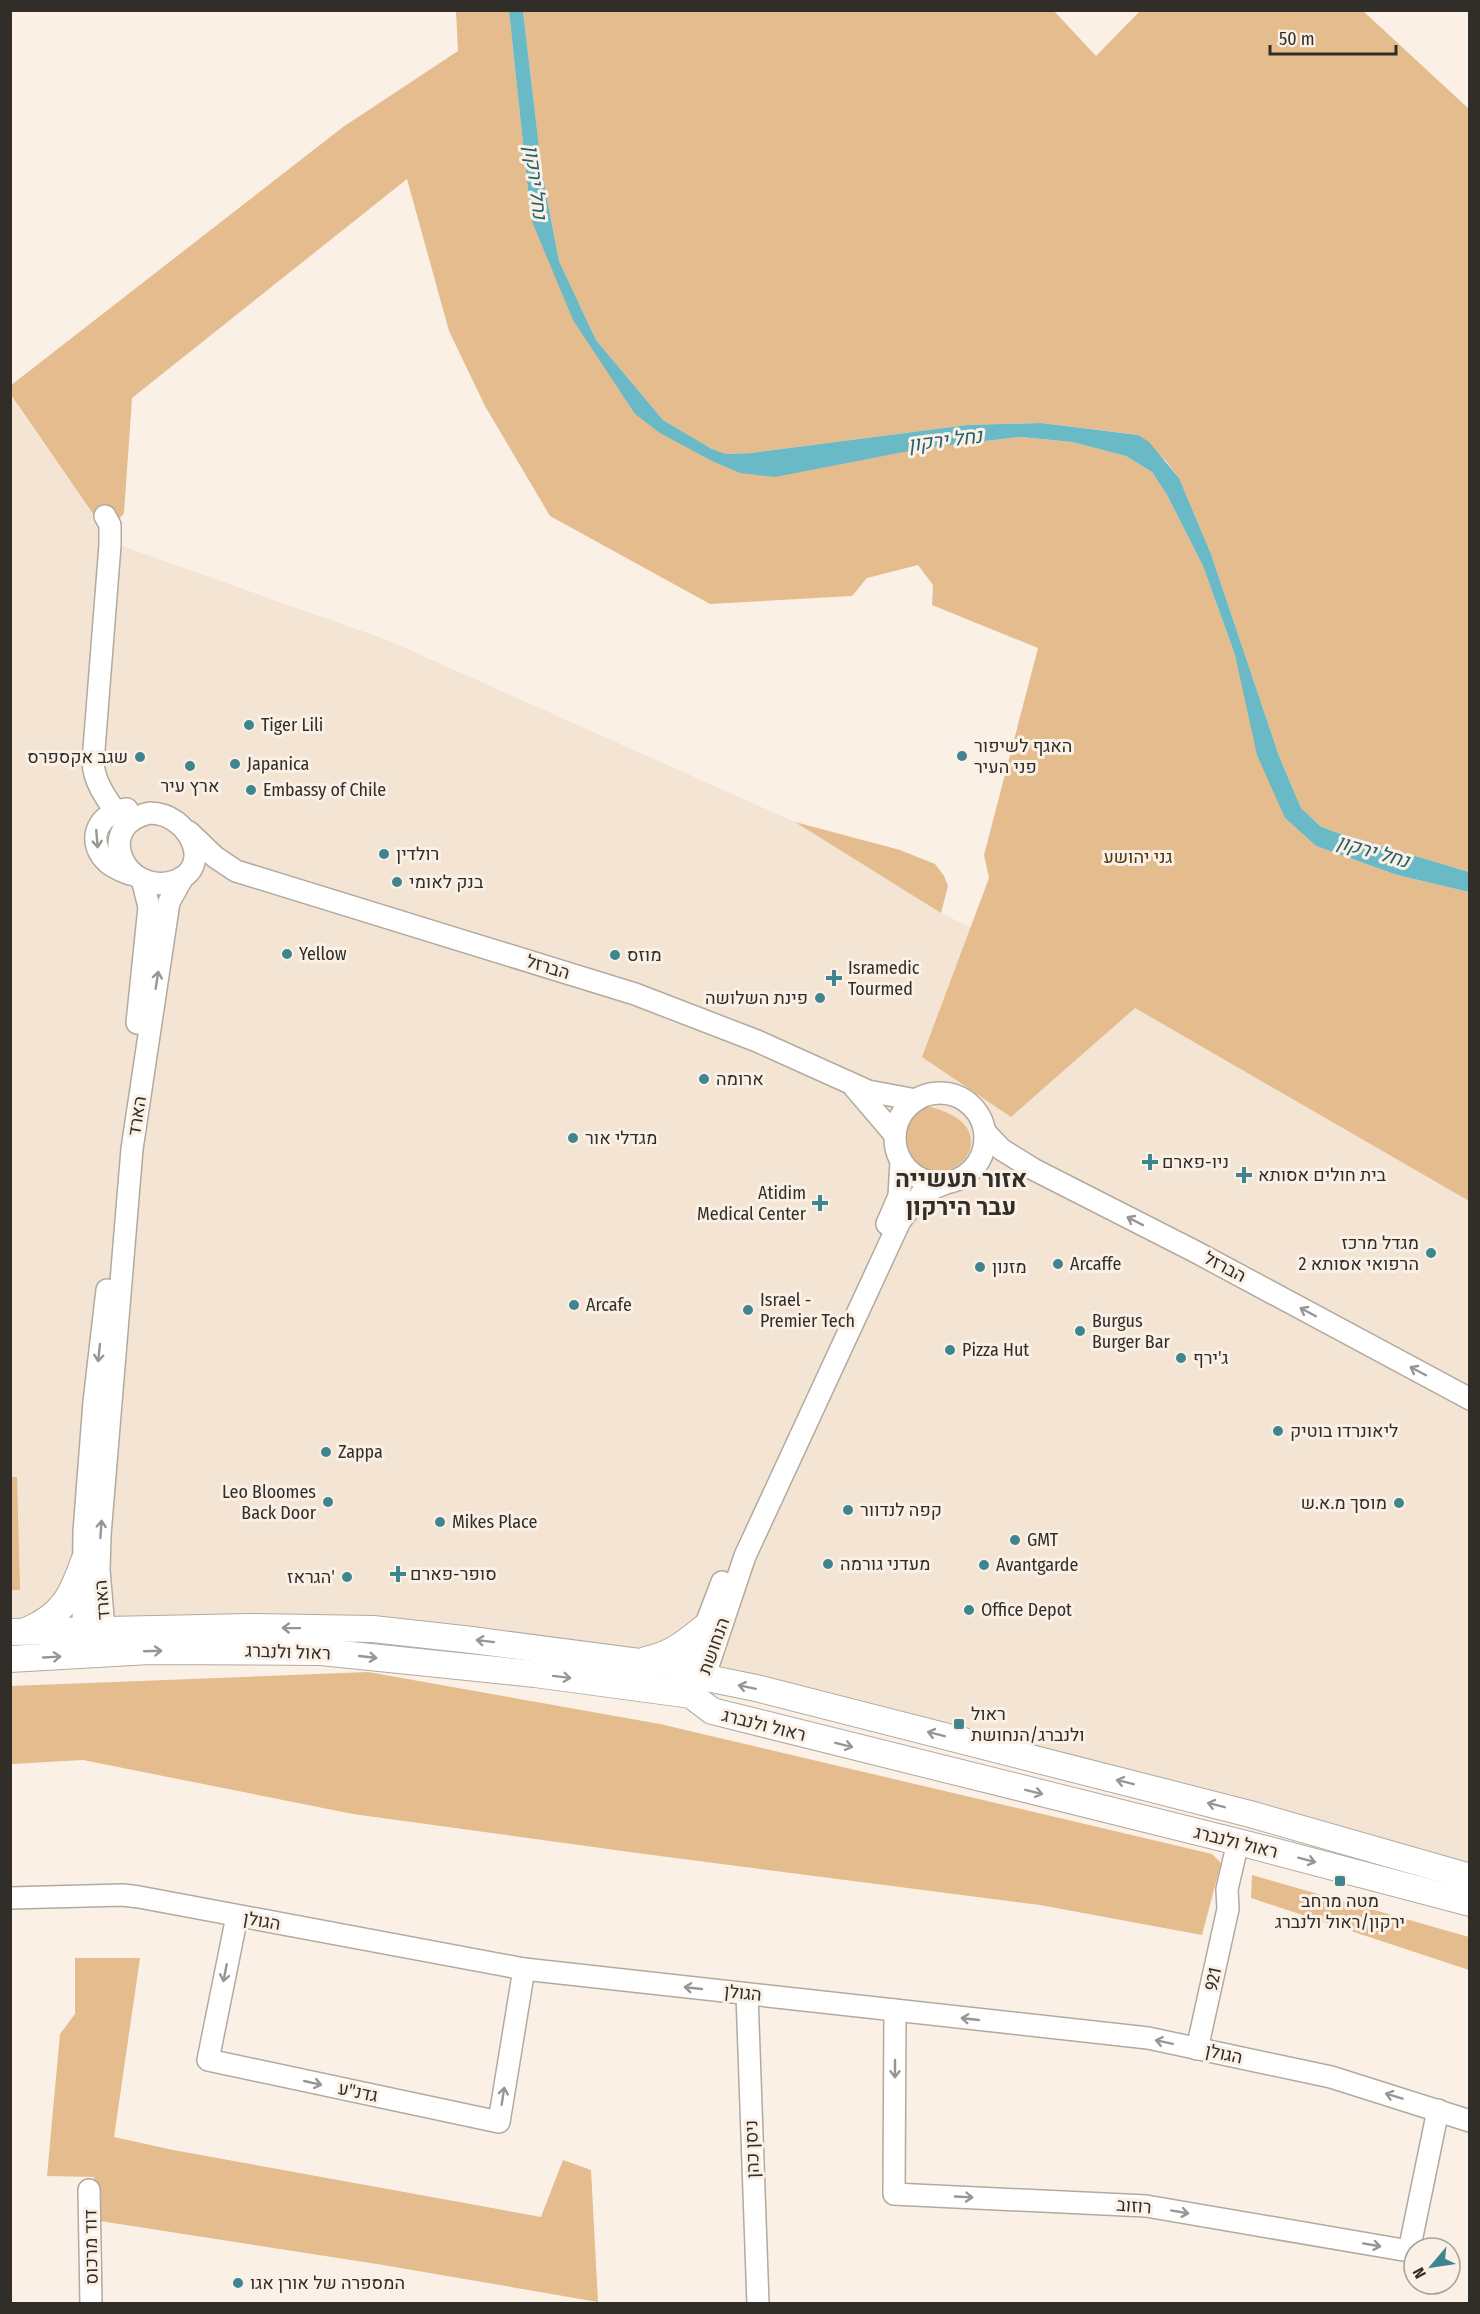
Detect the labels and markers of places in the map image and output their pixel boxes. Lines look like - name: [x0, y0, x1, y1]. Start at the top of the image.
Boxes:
- place label: Tiger Lili: [261, 714, 323, 736]
- marker: Tiger Lili: [242, 718, 256, 732]
- place label: האגף לשיפור פני העיר: [974, 735, 1072, 778]
- place label: שגב אקספרס: [27, 746, 128, 768]
- marker: האגף לשיפור פני העיר: [955, 749, 969, 763]
- marker: שגב אקספרס: [133, 750, 147, 764]
- place label: Japanica: [247, 753, 310, 775]
- marker: Japanica: [228, 757, 242, 771]
- marker: ארץ עיר: [183, 759, 197, 773]
- place label: ארץ עיר: [161, 775, 219, 797]
- place label: Embassy of Chile: [263, 779, 386, 801]
- marker: Embassy of Chile: [244, 783, 258, 797]
- place label: רולדין: [396, 843, 439, 865]
- marker: רולדין: [377, 847, 391, 861]
- place label: בנק לאומי: [409, 871, 484, 893]
- marker: בנק לאומי: [390, 875, 404, 889]
- place label: Yellow: [299, 943, 347, 965]
- place label: מוזס: [627, 944, 662, 966]
- marker: Yellow: [280, 947, 294, 961]
- marker: מוזס: [608, 948, 622, 962]
- place label: Isramedic Tourmed: [848, 957, 920, 1000]
- marker: Isramedic Tourmed: [825, 969, 843, 987]
- place label: פינת השלושה: [705, 987, 808, 1009]
- marker: פינת השלושה: [813, 991, 827, 1005]
- place label: ארומה: [716, 1068, 764, 1090]
- marker: ארומה: [697, 1072, 711, 1086]
- place label: מגדלי אור: [585, 1127, 657, 1149]
- marker: מגדלי אור: [566, 1131, 580, 1145]
- place label: ניו-פארם: [1162, 1151, 1229, 1173]
- marker: ניו-פארם: [1143, 1155, 1157, 1169]
- place label: בית חולים אסותא: [1258, 1164, 1387, 1186]
- marker: בית חולים אסותא: [1235, 1166, 1253, 1184]
- place label: Atidim Medical Center: [697, 1182, 807, 1225]
- marker: Atidim Medical Center: [811, 1194, 829, 1212]
- place label: מגדל מרכז הרפואי אסותא 2: [1298, 1232, 1419, 1275]
- marker: מגדל מרכז הרפואי אסותא 2: [1424, 1246, 1438, 1260]
- place label: Arcaffe: [1070, 1253, 1121, 1275]
- place label: מזנון: [992, 1256, 1027, 1278]
- marker: Arcaffe: [1051, 1257, 1065, 1271]
- marker: מזנון: [973, 1260, 987, 1274]
- place label: Israel - Premier Tech: [760, 1289, 855, 1332]
- place label: Arcafe: [586, 1294, 632, 1316]
- marker: Arcafe: [567, 1298, 581, 1312]
- marker: Israel - Premier Tech: [741, 1303, 755, 1317]
- place label: Burgus Burger Bar: [1092, 1310, 1171, 1353]
- marker: Burgus Burger Bar: [1073, 1324, 1087, 1338]
- place label: Pizza Hut: [962, 1339, 1029, 1361]
- marker: Pizza Hut: [943, 1343, 957, 1357]
- place label: ג'ירף: [1193, 1347, 1229, 1369]
- marker: ג'ירף: [1174, 1351, 1188, 1365]
- place label: ליאונרדו בוטיק: [1290, 1420, 1398, 1442]
- marker: ליאונרדו בוטיק: [1271, 1424, 1285, 1438]
- place label: Zappa: [338, 1441, 383, 1463]
- marker: Zappa: [319, 1445, 333, 1459]
- place label: Leo Bloomes Back Door: [222, 1481, 317, 1524]
- place label: מוסך מ.א.ש: [1301, 1492, 1387, 1514]
- marker: Leo Bloomes Back Door: [321, 1495, 335, 1509]
- marker: מוסך מ.א.ש: [1392, 1496, 1406, 1510]
- place label: קפה לנדוור: [860, 1499, 942, 1521]
- marker: קפה לנדוור: [841, 1503, 855, 1517]
- place label: Mikes Place: [452, 1511, 537, 1533]
- marker: Mikes Place: [433, 1515, 447, 1529]
- place label: GMT: [1027, 1529, 1059, 1551]
- marker: GMT: [1008, 1533, 1022, 1547]
- place label: מעדני גורמה: [840, 1553, 931, 1575]
- place label: Avantgarde: [996, 1554, 1079, 1576]
- marker: מעדני גורמה: [821, 1557, 835, 1571]
- marker: Avantgarde: [977, 1558, 991, 1572]
- place label: סופר-פארם: [410, 1563, 497, 1585]
- place label: הגראז': [287, 1566, 335, 1588]
- marker: סופר-פארם: [391, 1567, 405, 1581]
- marker: הגראז': [340, 1570, 354, 1584]
- place label: Office Depot: [981, 1599, 1072, 1621]
- marker: Office Depot: [962, 1603, 976, 1617]
- place label: ראול ולנברג/הנחושת: [971, 1703, 1085, 1746]
- marker: ראול ולנברג/הנחושת: [952, 1717, 966, 1731]
- marker: מטה מרחב ירקון/ראול ולנברג: [1333, 1874, 1347, 1888]
- place label: מטה מרחב ירקון/ראול ולנברג: [1275, 1890, 1405, 1933]
- place label: המספרה של אורן אגו: [250, 2272, 405, 2294]
- marker: המספרה של אורן אגו: [231, 2276, 245, 2290]

